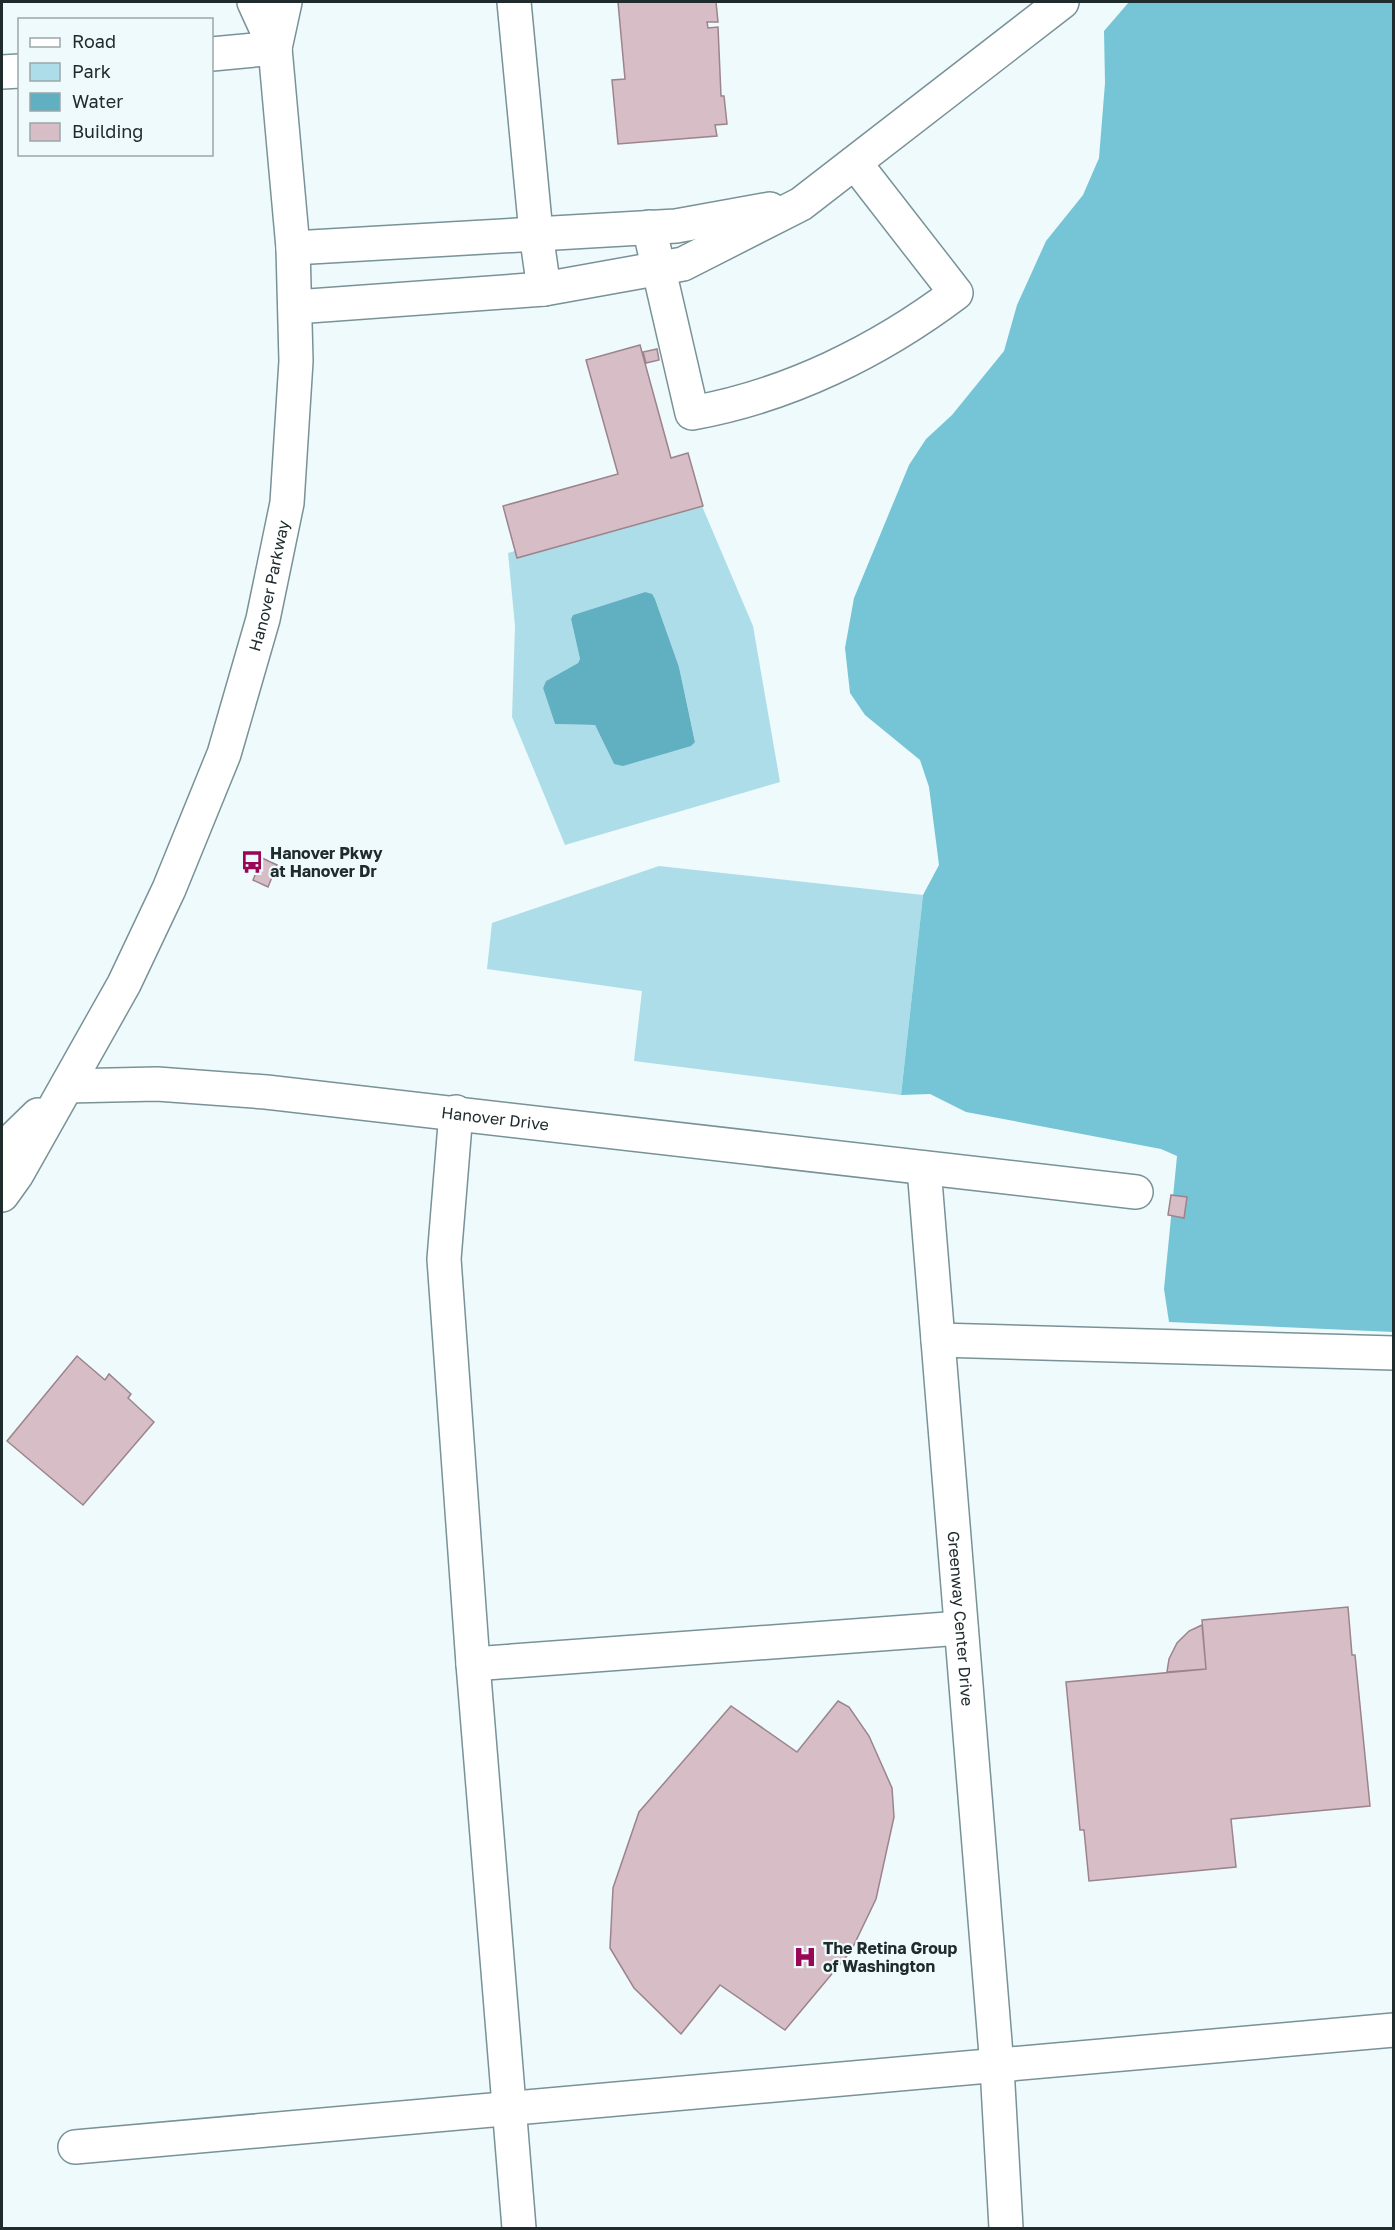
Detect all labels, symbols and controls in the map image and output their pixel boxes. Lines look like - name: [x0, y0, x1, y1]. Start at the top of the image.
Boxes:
- legend: [18, 18, 213, 156]
- text: Road: [72, 30, 116, 52]
- text: Park: [72, 60, 111, 82]
- text: Water: [72, 90, 123, 112]
- text: Building: [72, 120, 143, 142]
- street label: Hanover Parkway: [244, 518, 293, 654]
- place label: Hanover Pkwy at Hanover Dr: [270, 843, 383, 881]
- bus stop icon: Hanover Pkwy at Hanover Dr: [239, 849, 265, 875]
- street label: Hanover Drive: [440, 1102, 550, 1134]
- street label: Greenway Center Drive: [944, 1530, 978, 1707]
- place label: The Retina Group of Washington: [823, 1938, 957, 1976]
- hospital icon: The Retina Group of Washington: [792, 1944, 818, 1970]

